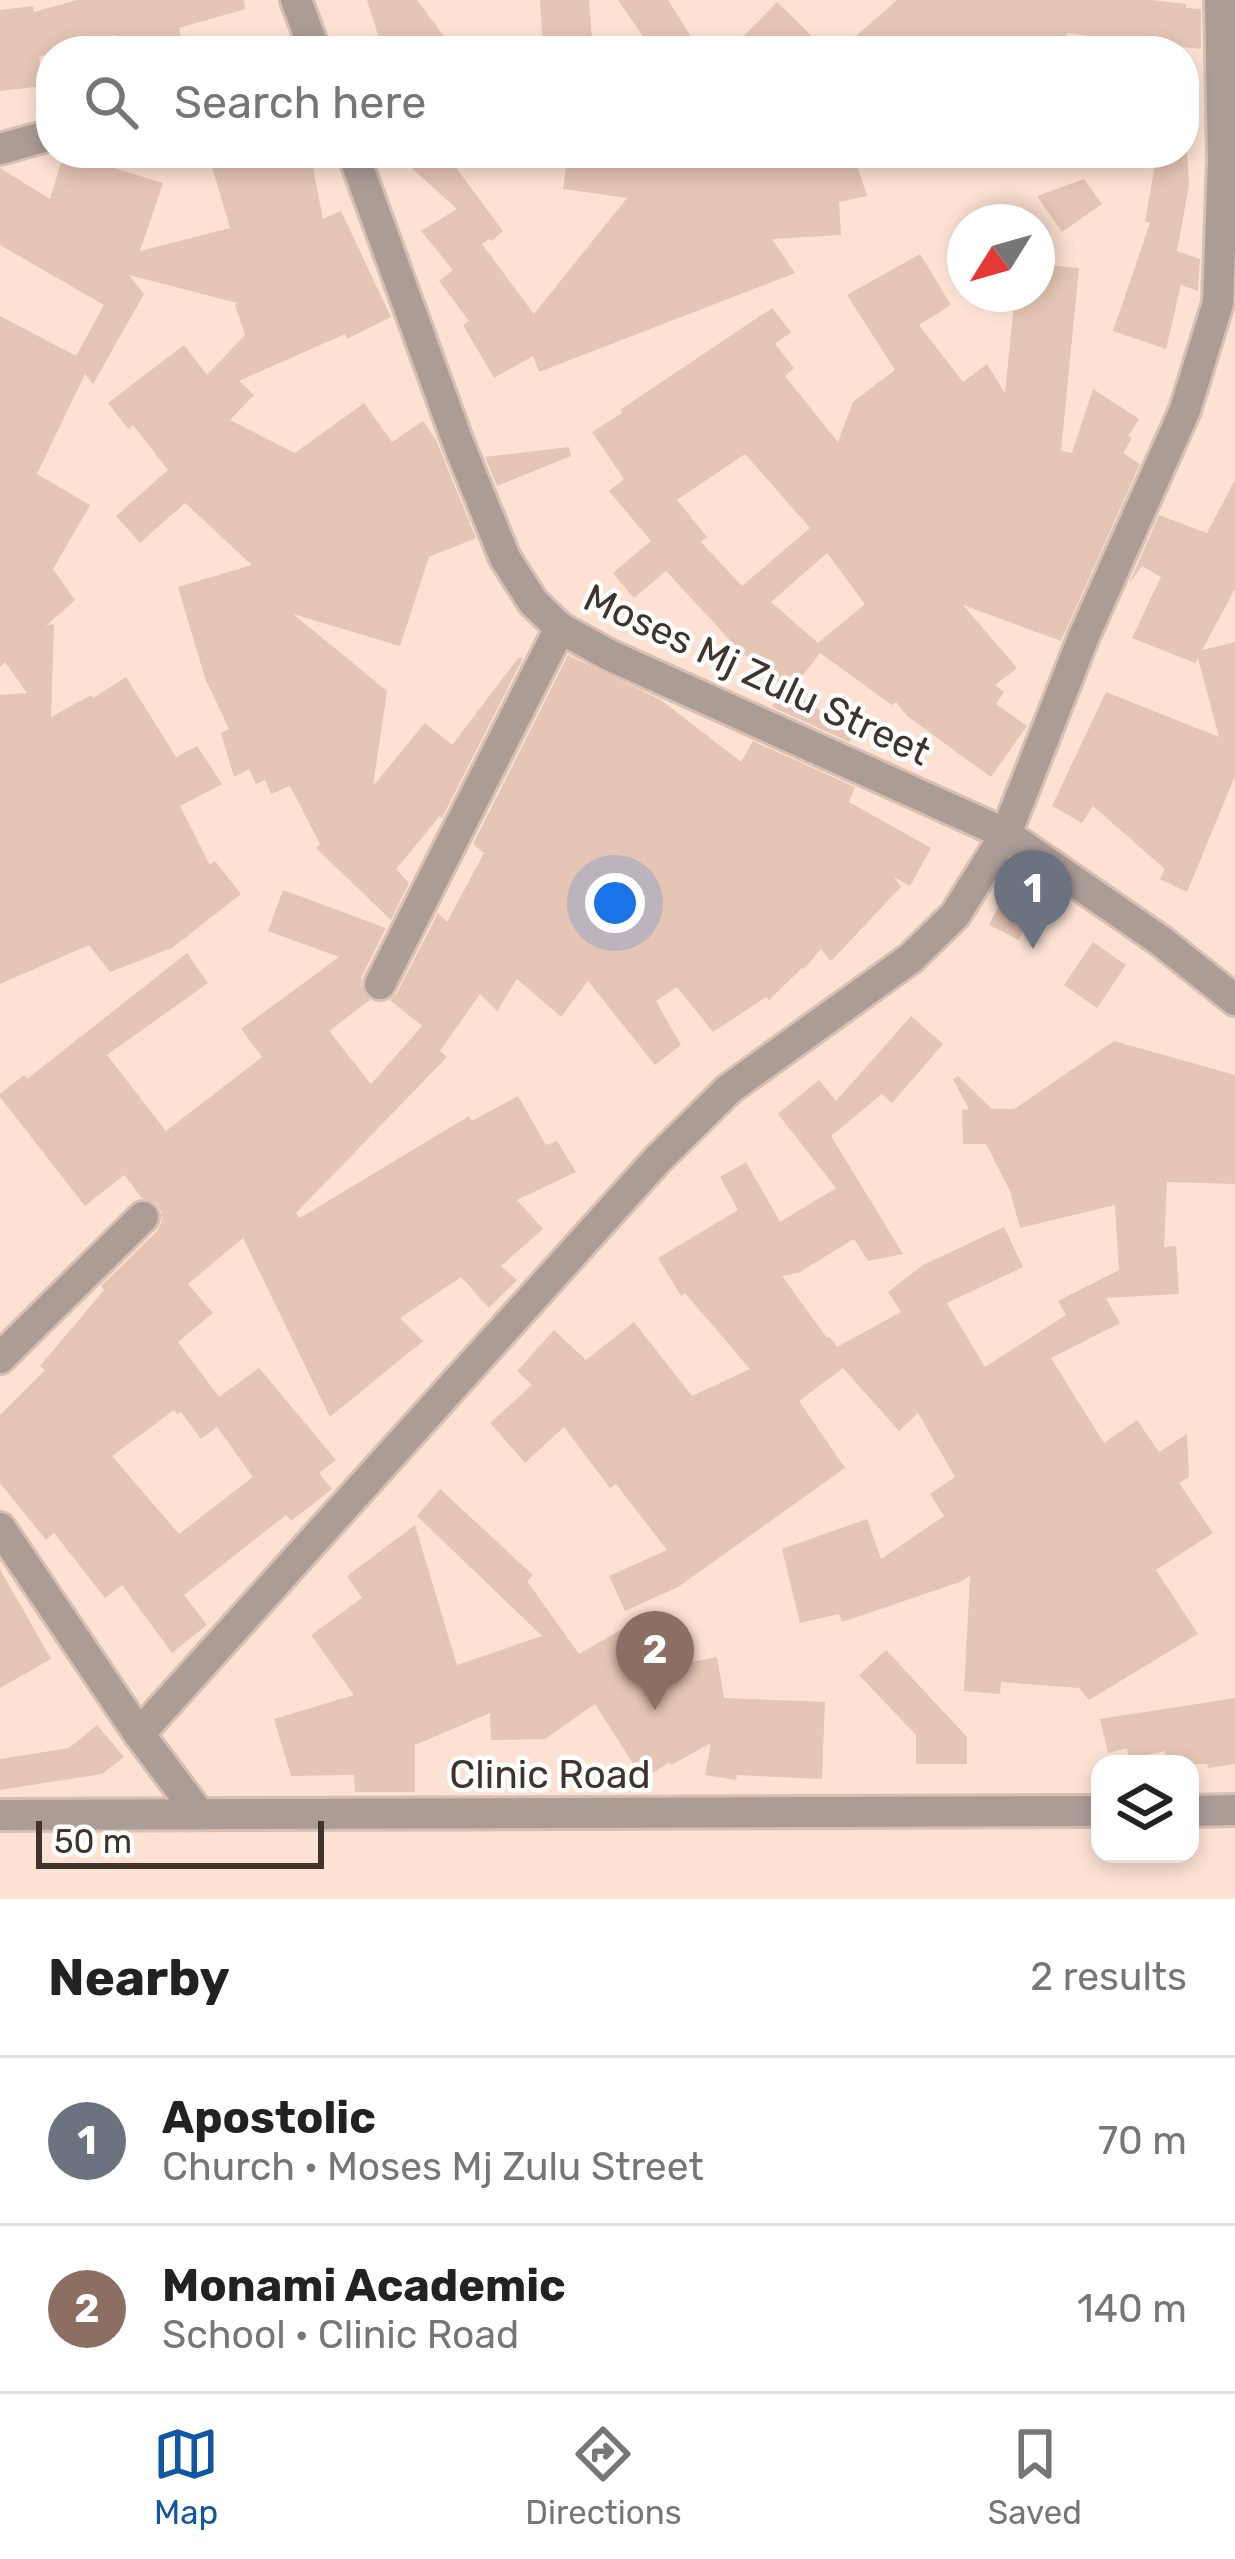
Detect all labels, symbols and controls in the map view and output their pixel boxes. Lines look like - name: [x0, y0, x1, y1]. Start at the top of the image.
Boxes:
- search box: [36, 36, 1199, 168]
- icon: search: [78, 69, 144, 135]
- text: Search here: [174, 76, 426, 129]
- north arrow: [947, 204, 1055, 312]
- street label: Moses Mj Zulu Street: [577, 575, 937, 775]
- pin: 1: [994, 850, 1072, 949]
- your location: [585, 873, 645, 933]
- pin: 2: [616, 1611, 694, 1710]
- street label: Clinic Road: [449, 1752, 651, 1798]
- map controls: [1091, 1755, 1199, 1863]
- button: layers: [1091, 1755, 1199, 1863]
- scale bar: [36, 1815, 324, 1868]
- text: 50 m: [54, 1822, 132, 1861]
- text: Nearby: [48, 1947, 230, 2008]
- text: 2 results: [1030, 1954, 1187, 2000]
- text: Apostolic: [162, 2091, 376, 2144]
- text: 1: [77, 2118, 97, 2164]
- text: 70 m: [1098, 2118, 1187, 2164]
- text: Church · Moses Mj Zulu Street: [162, 2144, 704, 2190]
- text: Monami Academic: [162, 2259, 566, 2312]
- text: 2: [74, 2286, 100, 2332]
- text: 140 m: [1077, 2286, 1187, 2332]
- text: School · Clinic Road: [162, 2312, 519, 2358]
- tab: Map: [153, 2421, 219, 2532]
- tab: Directions: [525, 2421, 682, 2532]
- tab: Saved: [988, 2421, 1082, 2532]

